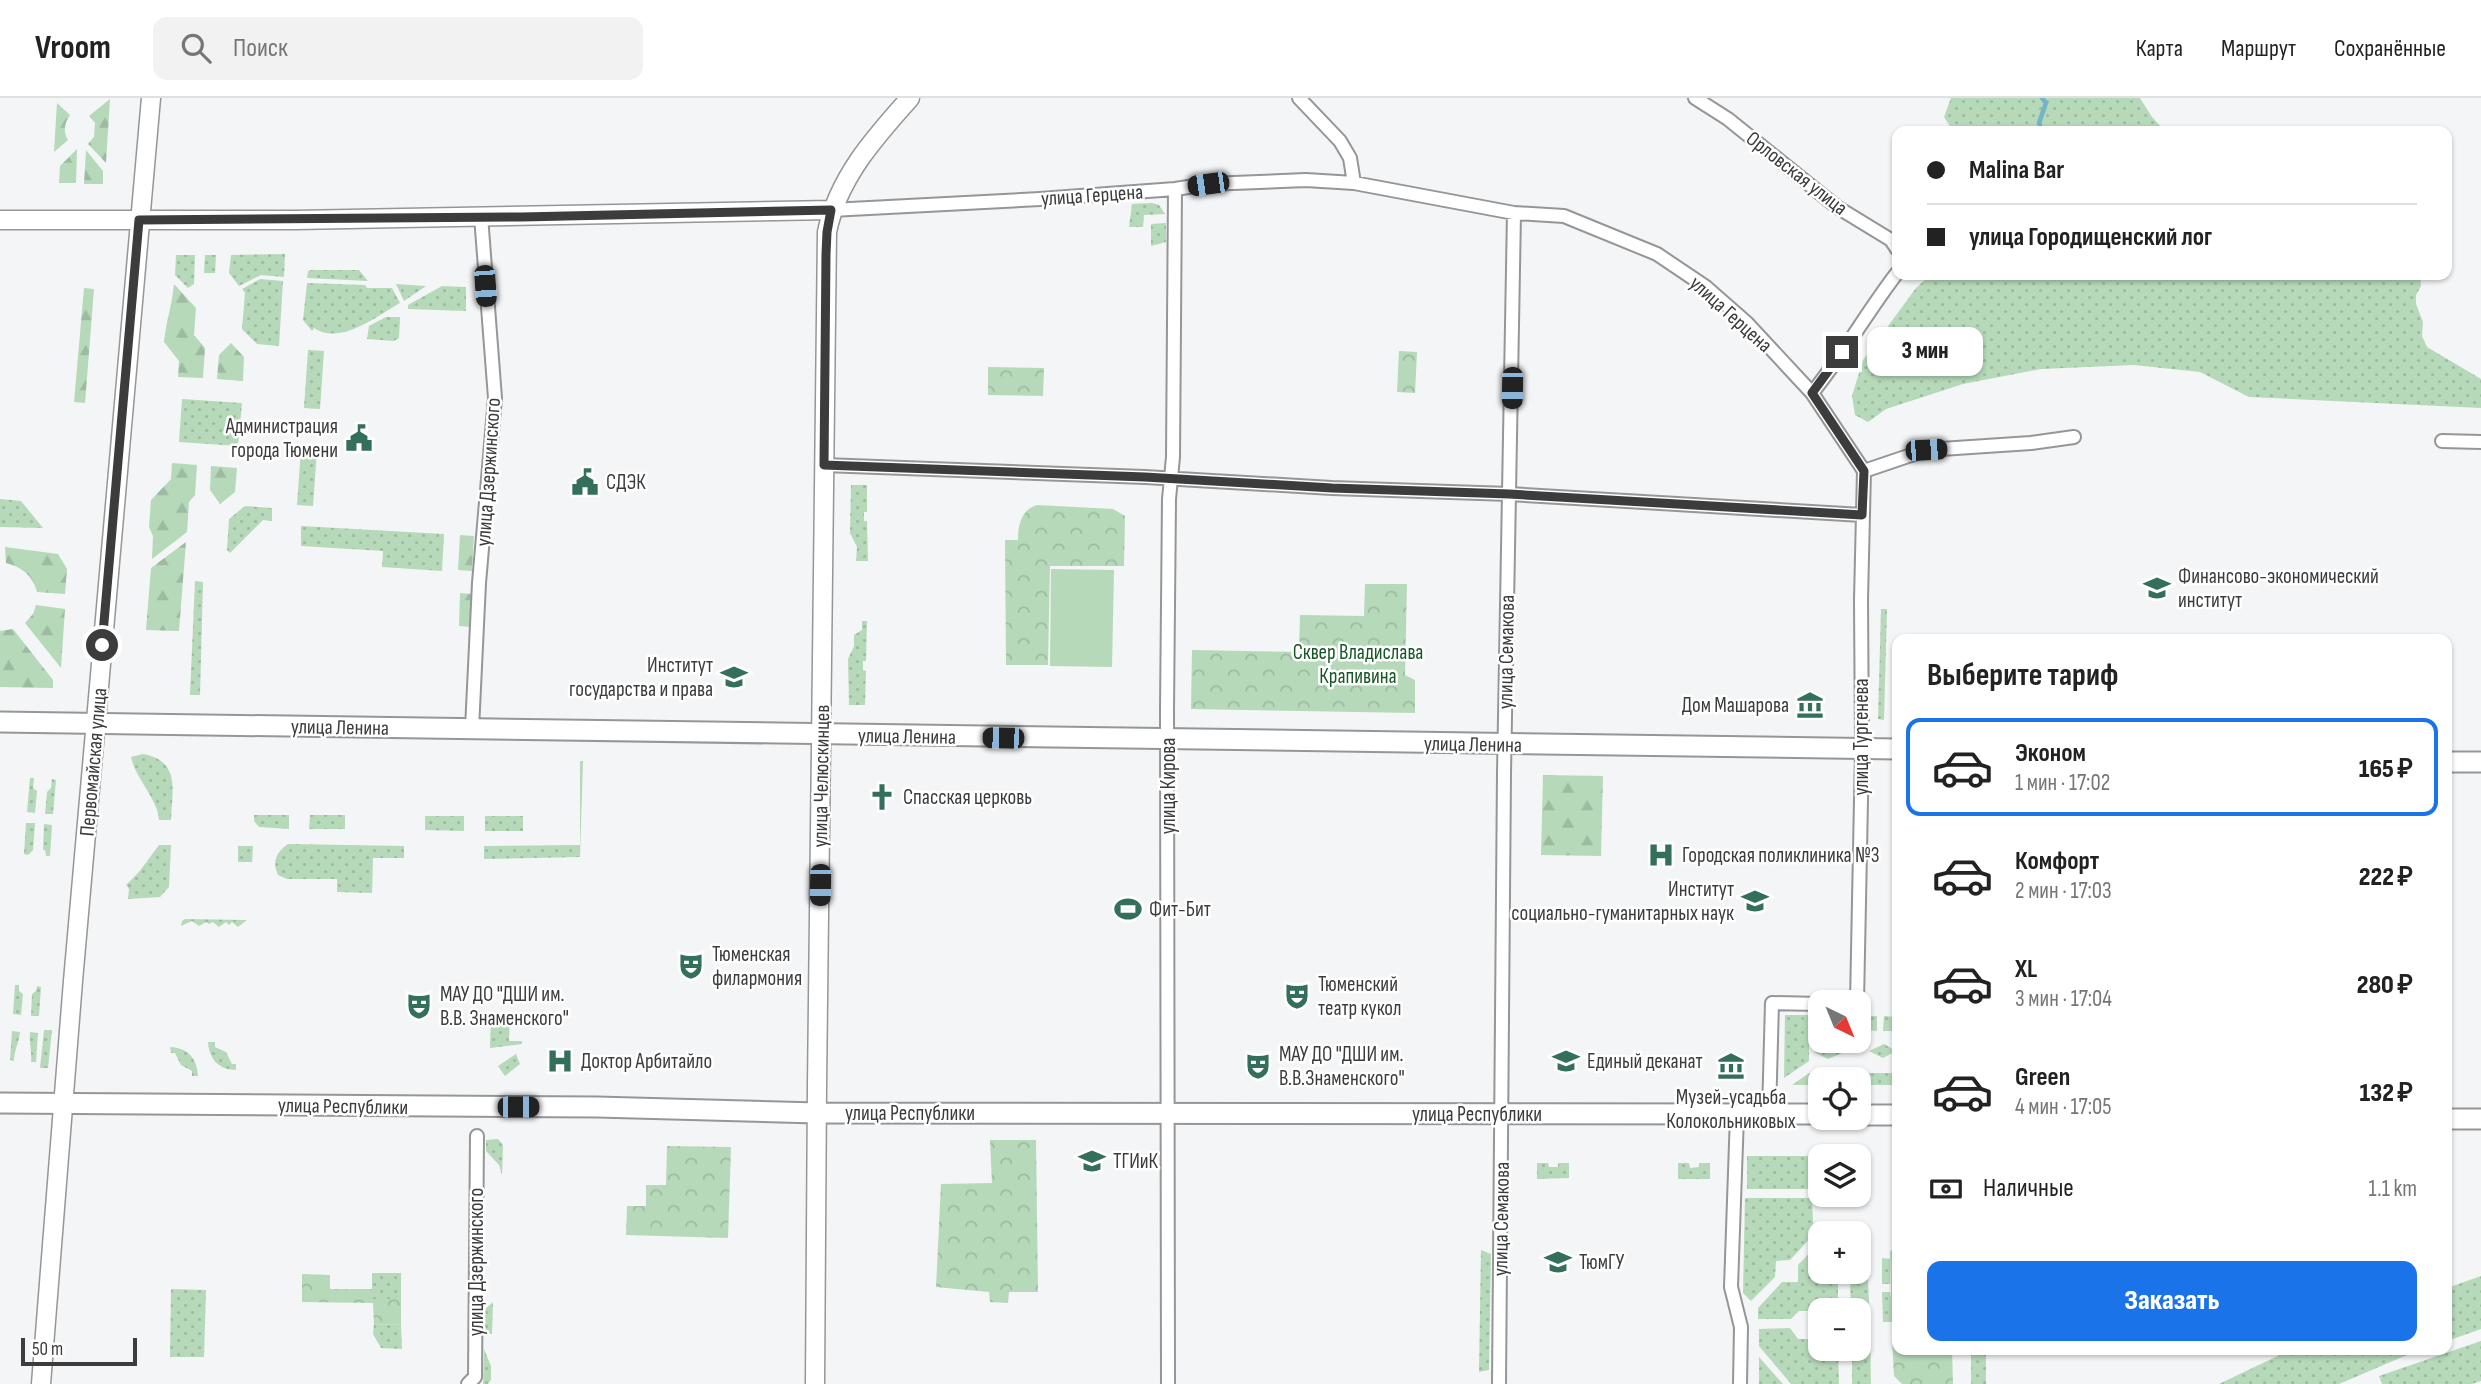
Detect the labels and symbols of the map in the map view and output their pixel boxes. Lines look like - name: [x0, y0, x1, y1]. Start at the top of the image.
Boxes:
- street label: Орловская улица: [1741, 126, 1852, 221]
- car: [1186, 171, 1231, 197]
- street label: улица Герцена: [1040, 179, 1144, 212]
- car: [474, 264, 497, 308]
- street label: улица Герцена: [1684, 271, 1777, 358]
- callout: 3 мин: [1867, 328, 1982, 376]
- route end: [1826, 336, 1858, 368]
- car: [1502, 367, 1523, 409]
- street label: улица Дзержинского: [471, 397, 506, 547]
- place label: Администрация города Тюмени: [225, 414, 338, 463]
- public building icon: Администрация города Тюмени: [344, 423, 374, 453]
- car: [1905, 438, 1948, 462]
- public building icon: СДЭК: [570, 467, 600, 497]
- place label: СДЭК: [606, 470, 646, 495]
- place label: Финансово-экономический институт: [2178, 564, 2379, 613]
- school or university icon: Финансово-экономический институт: [2142, 573, 2172, 603]
- street label: улица Семакова: [1493, 595, 1520, 709]
- route start: [86, 629, 118, 661]
- park label: Сквер Владислава Крапивина: [1293, 640, 1423, 689]
- place label: Институт государства и права: [569, 653, 713, 702]
- school or university icon: Институт государства и права: [719, 662, 749, 692]
- street label: улица Тургенева: [1849, 678, 1874, 796]
- street label: Первомайская улица: [75, 687, 112, 837]
- museum icon: Дом Машарова: [1795, 690, 1825, 720]
- place label: Дом Машарова: [1682, 693, 1789, 718]
- street label: улица Челюскинцев: [808, 704, 835, 848]
- street label: улица Ленина: [291, 714, 389, 741]
- street label: улица Ленина: [858, 723, 956, 750]
- car: [982, 727, 1025, 749]
- street label: улица Ленина: [1424, 731, 1522, 758]
- street label: улица Кирова: [1156, 738, 1181, 834]
- church icon: Спасская церковь: [867, 782, 897, 812]
- place label: Спасская церковь: [903, 785, 1032, 810]
- hospital icon: Городская поликлиника №3: [1646, 840, 1676, 870]
- place label: Городская поликлиника №3: [1682, 843, 1880, 868]
- car: [810, 864, 831, 906]
- place label: Институт социально-гуманитарных наук: [1511, 877, 1734, 926]
- school or university icon: Институт социально-гуманитарных наук: [1740, 886, 1770, 916]
- sports icon: Фит-Бит: [1113, 894, 1143, 924]
- place label: Фит-Бит: [1149, 897, 1211, 922]
- place label: Тюменская филармония: [712, 942, 802, 991]
- theatre icon: Тюменская филармония: [676, 951, 706, 981]
- place label: Тюменский театр кукол: [1318, 972, 1402, 1021]
- theatre icon: Тюменский театр кукол: [1282, 981, 1312, 1011]
- place label: МАУ ДО "ДШИ им. В.В. Знаменского": [440, 982, 569, 1031]
- north arrow: [1808, 990, 1871, 1054]
- theatre icon: МАУ ДО "ДШИ им. В.В. Знаменского": [404, 991, 434, 1021]
- place label: МАУ ДО "ДШИ им. В.В.Знаменского": [1279, 1042, 1405, 1091]
- hospital icon: Доктор Арбитайло: [545, 1046, 575, 1076]
- school or university icon: Единый деканат: [1551, 1046, 1581, 1076]
- place label: Доктор Арбитайло: [581, 1049, 712, 1074]
- place label: Единый деканат: [1587, 1049, 1703, 1074]
- theatre icon: МАУ ДО "ДШИ им. В.В.Знаменского": [1243, 1051, 1273, 1081]
- museum icon: Музей-усадьба Колокольниковых: [1716, 1051, 1746, 1081]
- place label: Музей-усадьба Колокольниковых: [1666, 1085, 1796, 1134]
- street label: улица Республики: [278, 1093, 408, 1120]
- car: [498, 1097, 540, 1118]
- street label: улица Республики: [845, 1101, 975, 1126]
- street label: улица Республики: [1412, 1102, 1542, 1127]
- school or university icon: ТГИиК: [1077, 1146, 1107, 1176]
- place label: ТГИиК: [1113, 1149, 1159, 1174]
- street label: улица Семакова: [1488, 1162, 1515, 1276]
- street label: улица Дзержинского: [464, 1188, 489, 1336]
- school or university icon: ТюмГУ: [1543, 1247, 1573, 1277]
- place label: ТюмГУ: [1579, 1250, 1625, 1275]
- scale bar: [21, 1335, 136, 1367]

